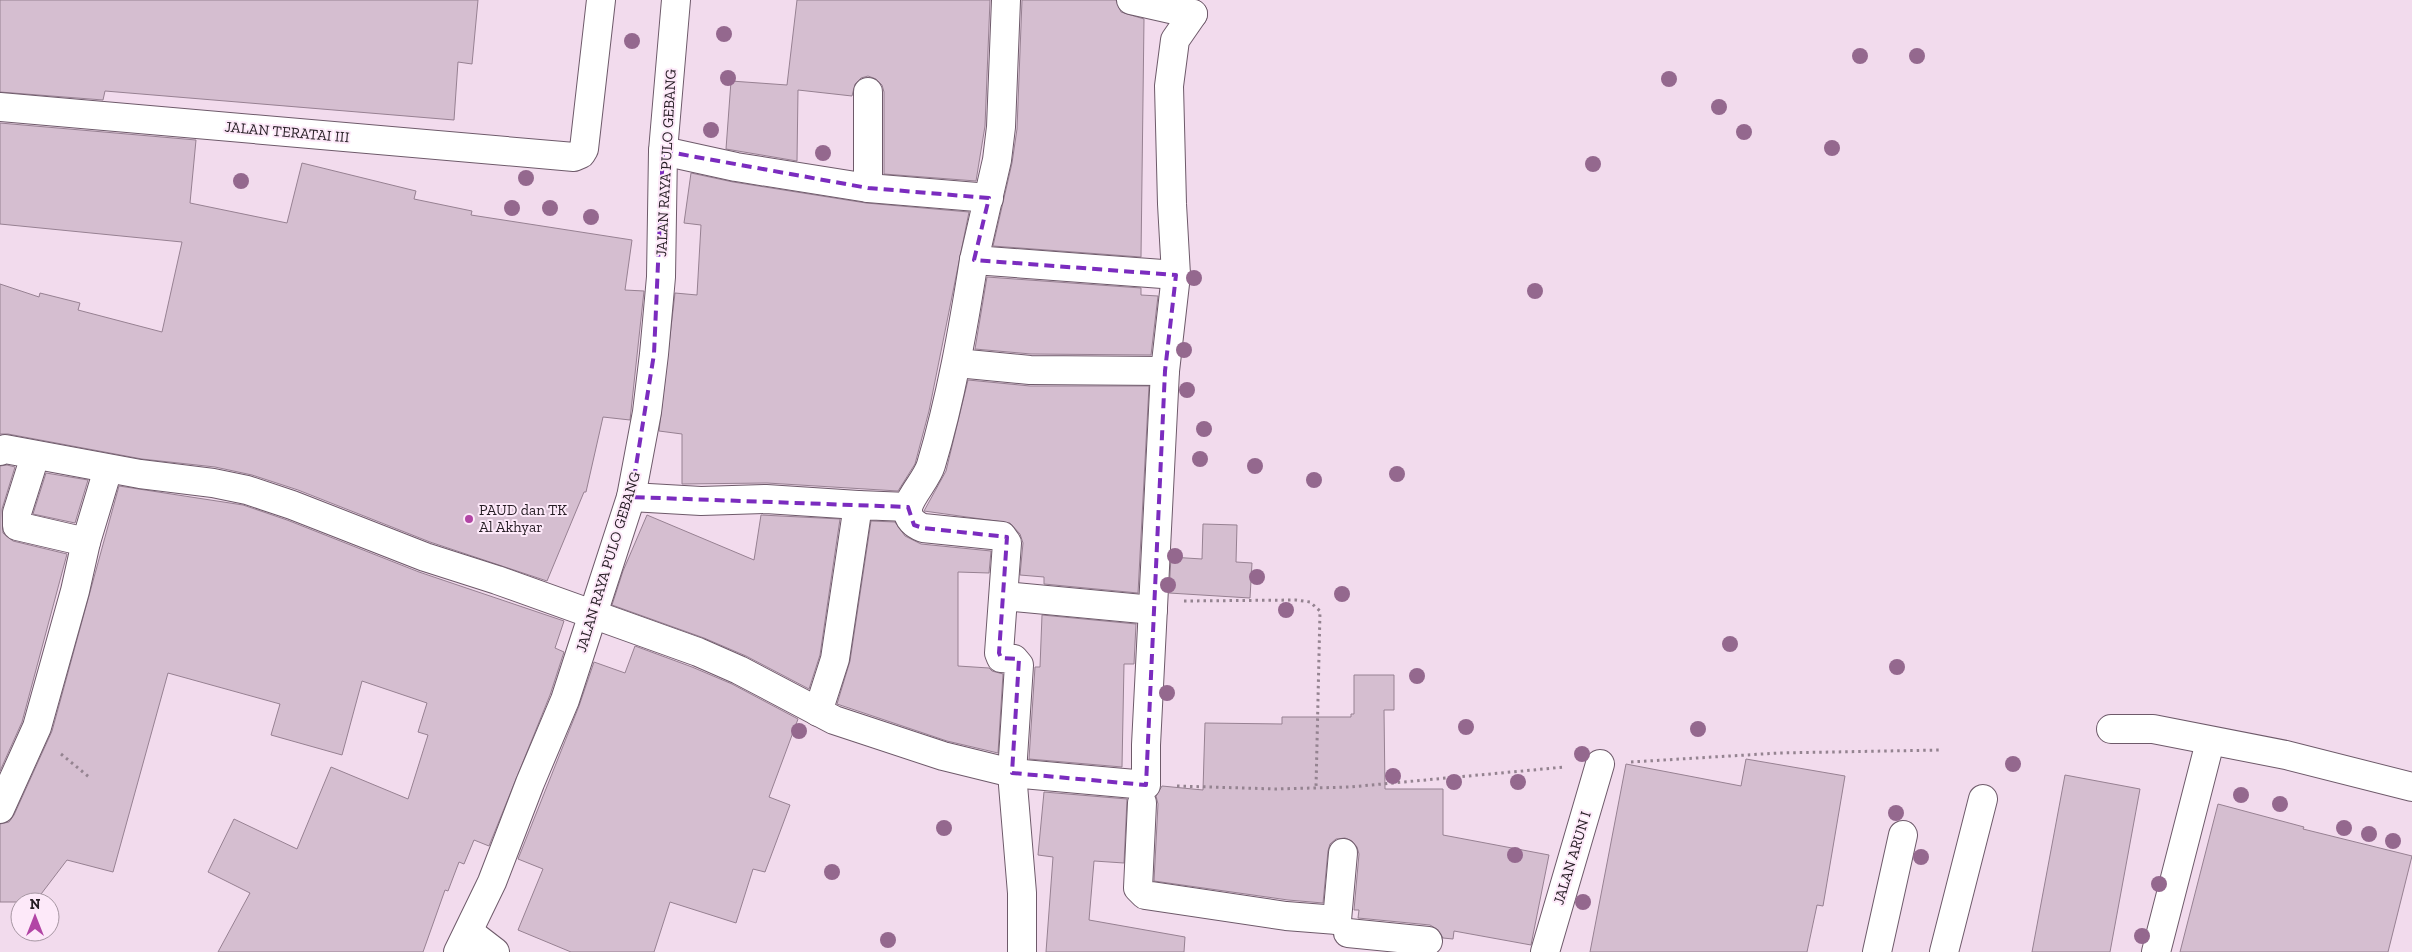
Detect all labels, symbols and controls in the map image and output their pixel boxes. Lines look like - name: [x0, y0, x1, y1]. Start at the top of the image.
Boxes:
- street label: JALAN RAYA PULO GEBANG: [652, 69, 680, 257]
- street label: JALAN TERATAI III: [224, 118, 350, 146]
- street label: JALAN RAYA PULO GEBANG: [572, 470, 644, 654]
- place label: PAUD dan TK Al Akhyar: [479, 501, 567, 536]
- marker: PAUD dan TK Al Akhyar: [463, 513, 475, 525]
- street label: JALAN ARUN I: [1549, 809, 1595, 907]
- north arrow: [10, 892, 60, 942]
- text: N: [30, 896, 41, 913]

